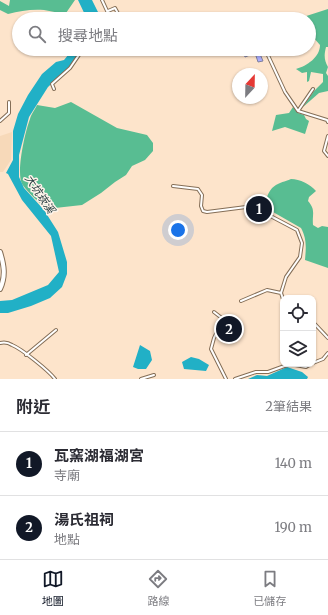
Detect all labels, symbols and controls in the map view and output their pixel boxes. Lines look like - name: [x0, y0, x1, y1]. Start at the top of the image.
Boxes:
- search box: [12, 12, 316, 56]
- icon: search: [26, 23, 48, 45]
- text: 搜尋地點: [58, 26, 118, 45]
- north arrow: [232, 68, 268, 104]
- water label: 大坑崁溪: [22, 172, 59, 218]
- pin: 1: [246, 194, 272, 224]
- your location: [168, 220, 188, 240]
- map controls: [280, 295, 316, 367]
- button: locate: [280, 295, 316, 331]
- pin: 2: [216, 314, 242, 344]
- button: layers: [280, 331, 316, 367]
- text: 附近: [16, 396, 50, 418]
- text: 2筆結果: [265, 398, 312, 415]
- text: 瓦窯湖福湖宮: [54, 446, 144, 465]
- text: 1: [26, 455, 32, 472]
- text: 140 m: [275, 455, 312, 472]
- text: 寺廟: [54, 467, 80, 484]
- text: 湯氏祖祠: [54, 510, 114, 529]
- text: 2: [25, 519, 33, 536]
- text: 190 m: [275, 519, 312, 536]
- text: 地點: [54, 531, 80, 548]
- tab: 地圖: [42, 568, 64, 608]
- tab: 路線: [147, 568, 169, 608]
- tab: 已儲存: [253, 568, 286, 608]

